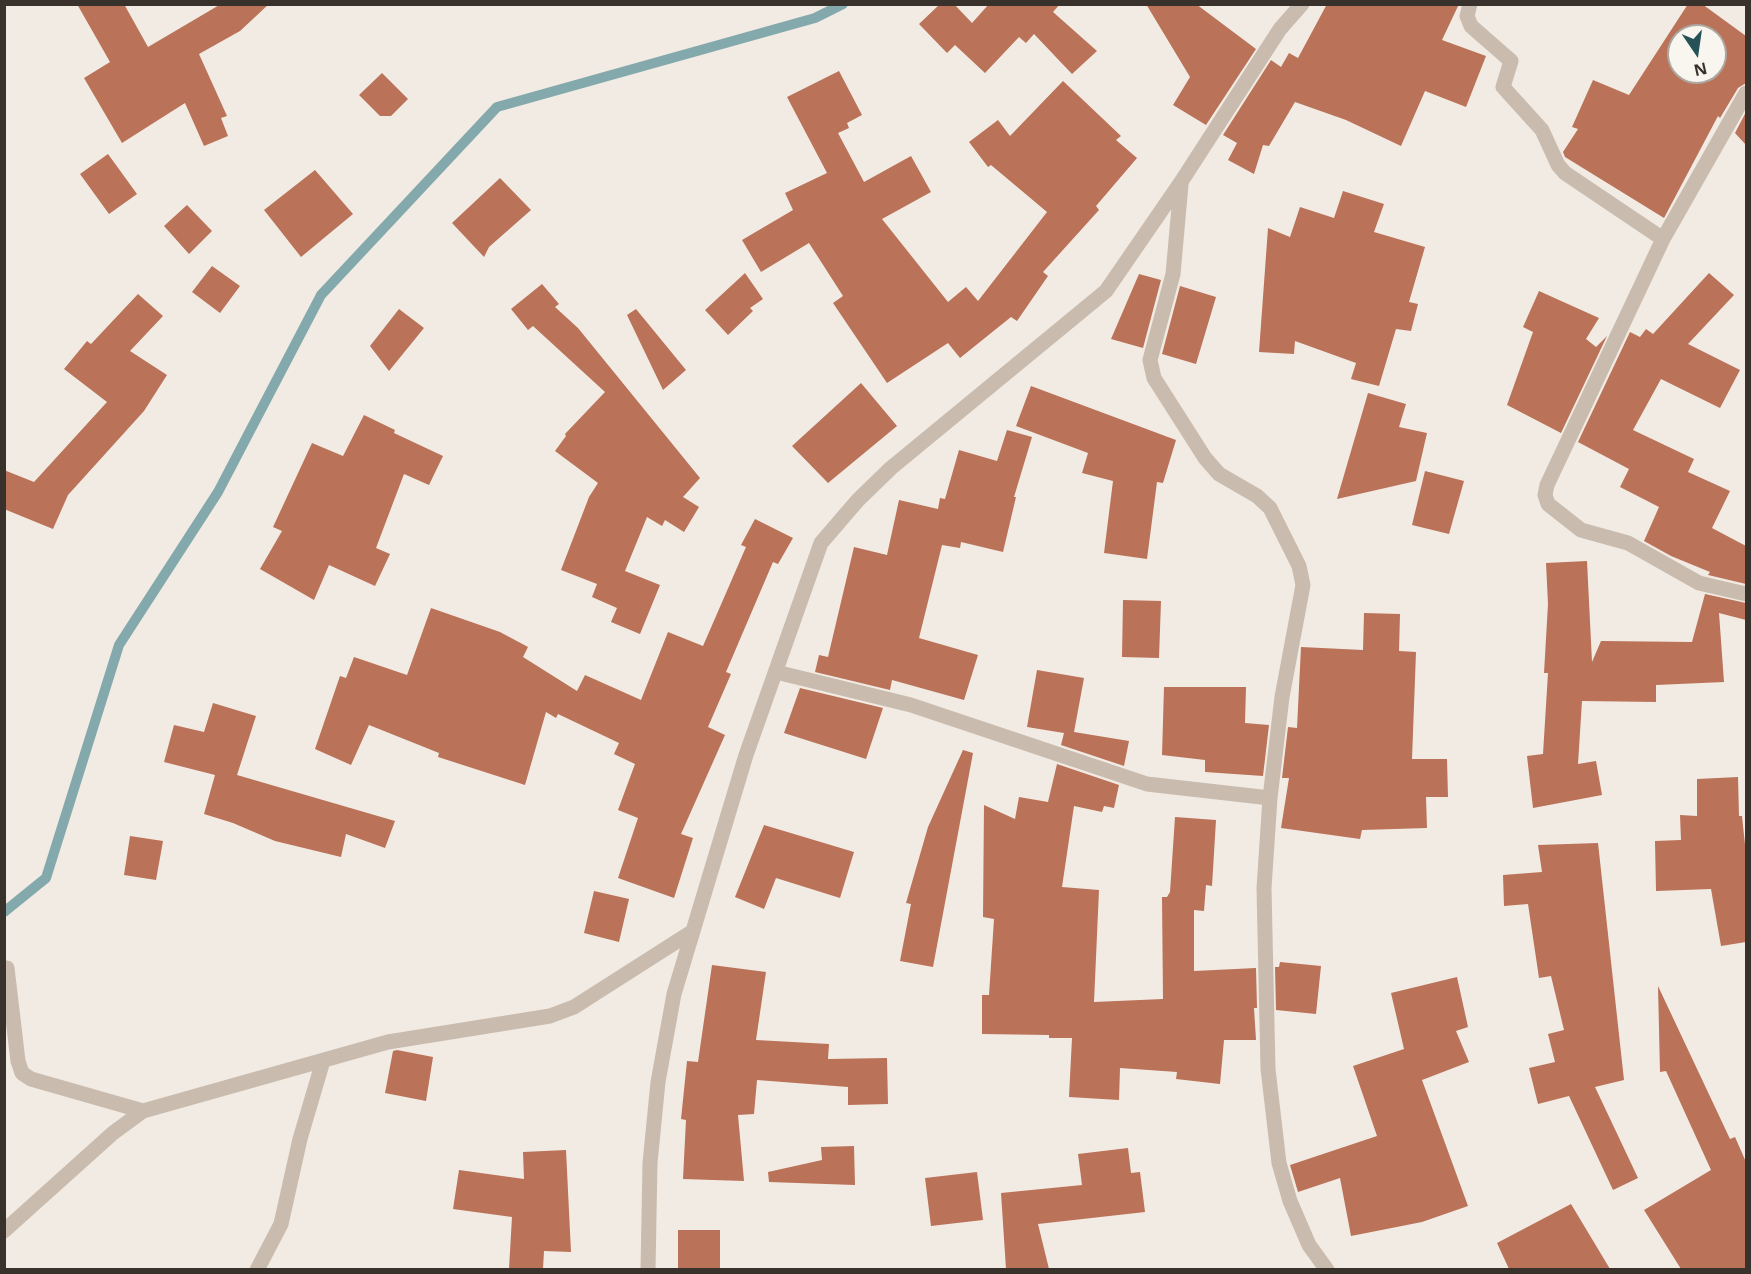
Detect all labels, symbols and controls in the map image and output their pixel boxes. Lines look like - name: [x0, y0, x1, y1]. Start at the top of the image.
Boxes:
- north arrow: [1667, 24, 1727, 84]
- text: N: [1692, 57, 1709, 82]

